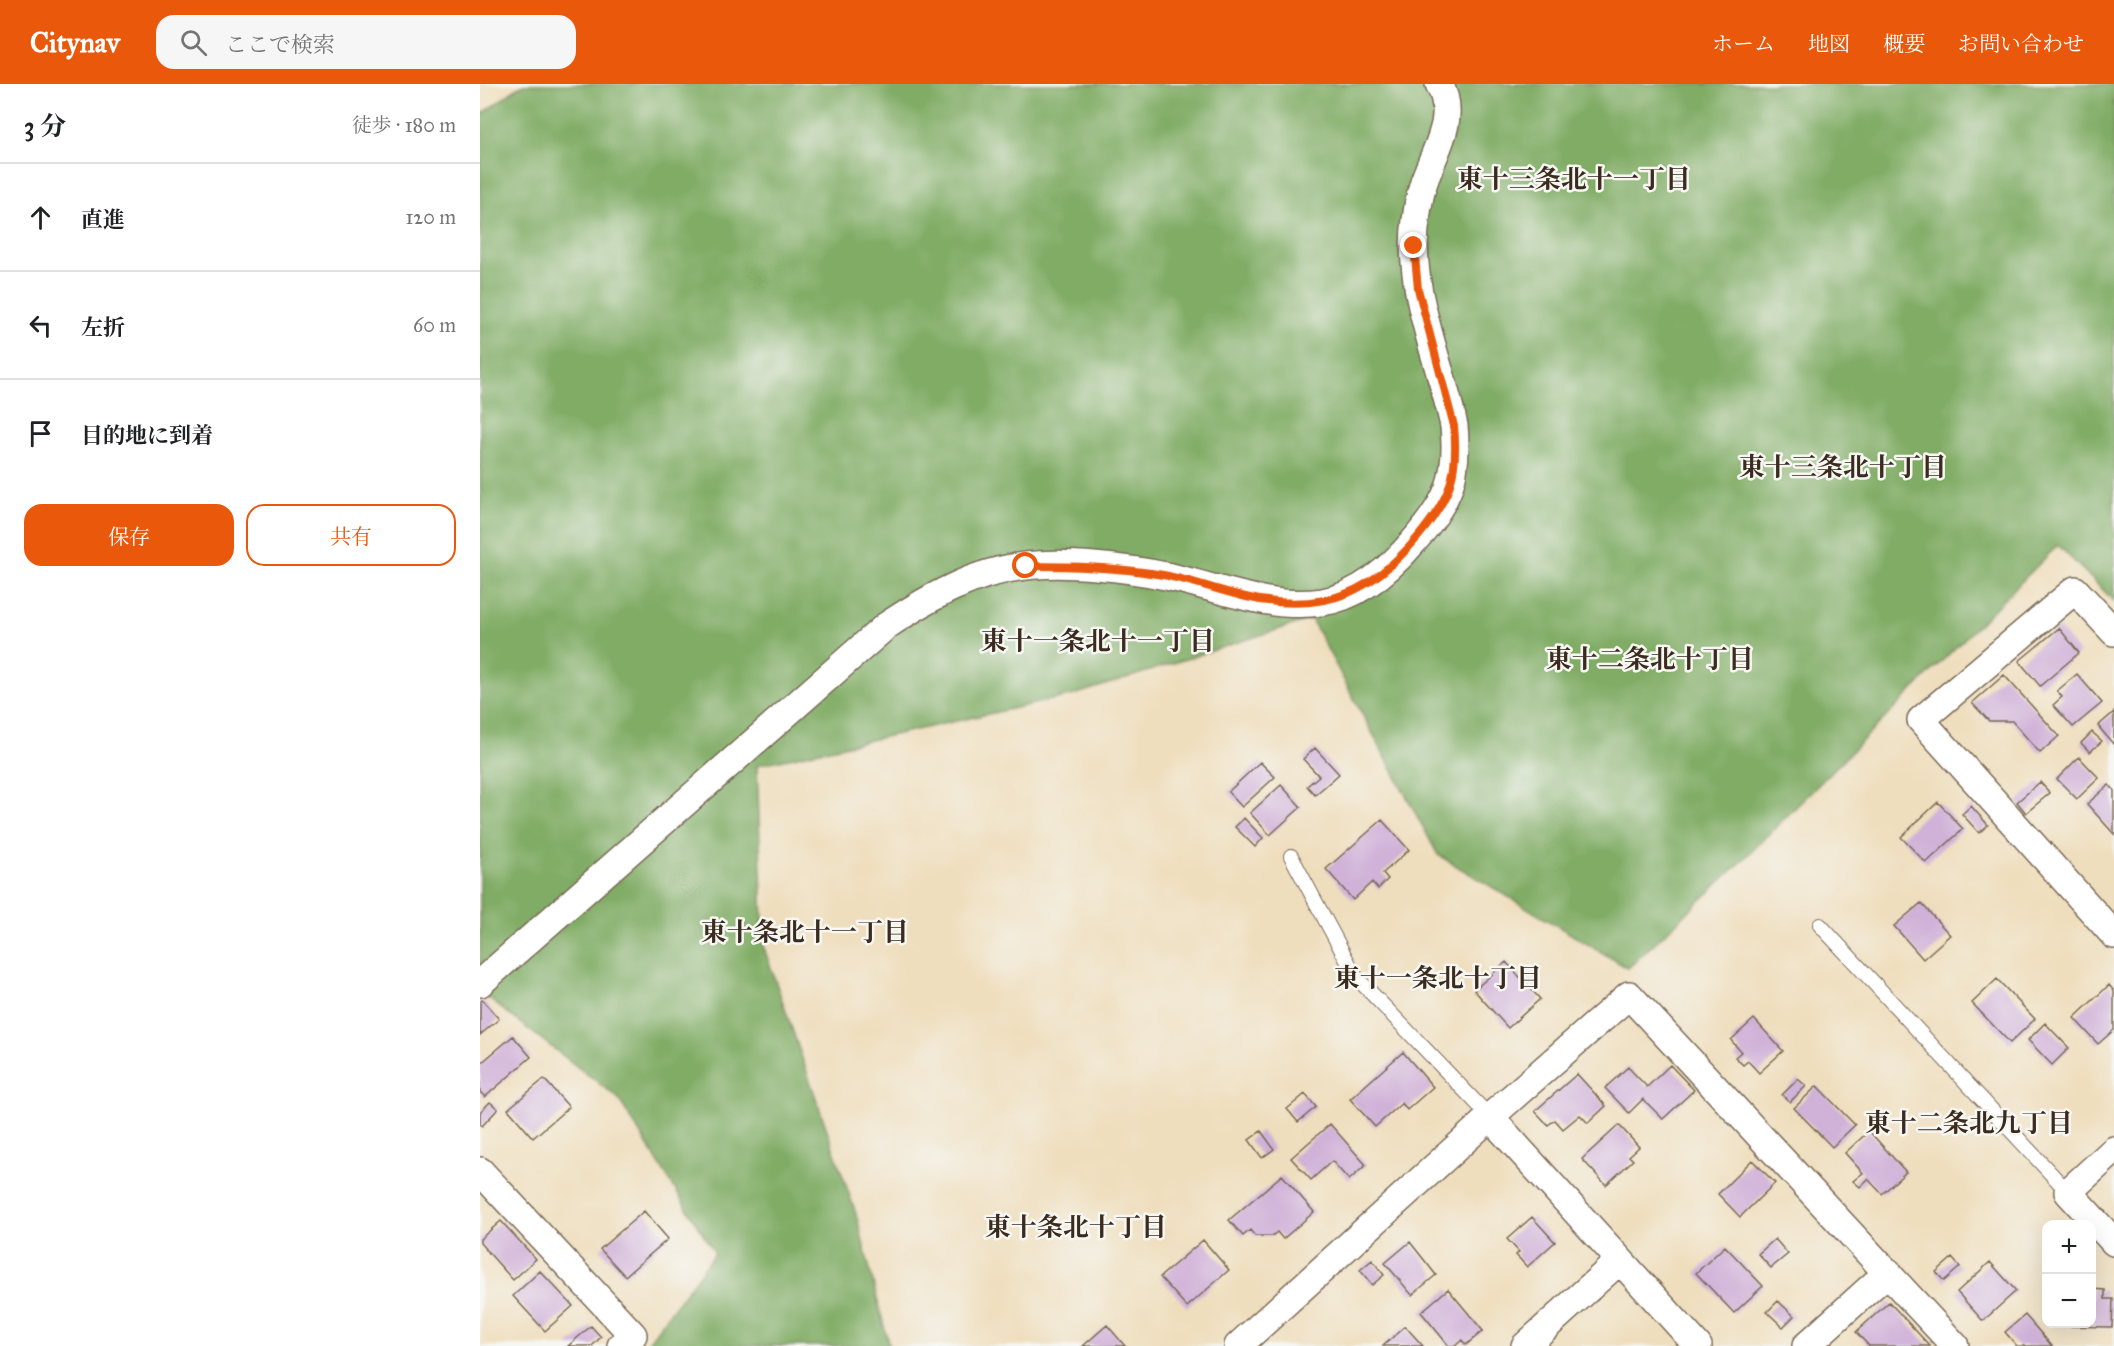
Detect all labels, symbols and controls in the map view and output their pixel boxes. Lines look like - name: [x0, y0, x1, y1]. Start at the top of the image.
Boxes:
- search box: [156, 15, 576, 69]
- text: Citynav: [30, 25, 120, 60]
- icon: search: [177, 26, 210, 59]
- text: ここで検索: [225, 31, 335, 58]
- text: ホーム: [1712, 31, 1775, 57]
- text: 地図: [1808, 31, 1850, 57]
- text: 概要: [1883, 31, 1925, 57]
- text: お問い合わせ: [1958, 31, 2084, 57]
- text: 3 分: [24, 110, 66, 142]
- text: 徒歩 · 180 m: [352, 113, 456, 137]
- district label: 東十三条北十一丁目: [1457, 163, 1691, 195]
- icon: ahead: [24, 201, 57, 234]
- text: 120 m: [405, 205, 456, 229]
- text: 直進: [81, 206, 125, 233]
- route end: [1400, 232, 1426, 258]
- icon: left: [24, 309, 57, 342]
- text: 60 m: [413, 313, 456, 337]
- text: 左折: [81, 314, 125, 341]
- icon: arrive: [24, 417, 57, 450]
- text: 目的地に到着: [81, 422, 213, 449]
- district label: 東十三条北十丁目: [1739, 451, 1947, 483]
- button: 保存: [24, 504, 234, 566]
- button: 共有: [246, 504, 456, 566]
- route start: [1012, 552, 1038, 578]
- district label: 東十一条北十一丁目: [981, 625, 1215, 657]
- district label: 東十二条北十丁目: [1546, 643, 1754, 675]
- district label: 東十条北十一丁目: [701, 916, 909, 948]
- district label: 東十一条北十丁目: [1334, 962, 1542, 994]
- district label: 東十二条北九丁目: [1865, 1107, 2073, 1139]
- district label: 東十条北十丁目: [985, 1211, 1167, 1243]
- map controls: [2042, 1220, 2096, 1328]
- button: +: [2042, 1220, 2096, 1274]
- button: −: [2042, 1274, 2096, 1328]

